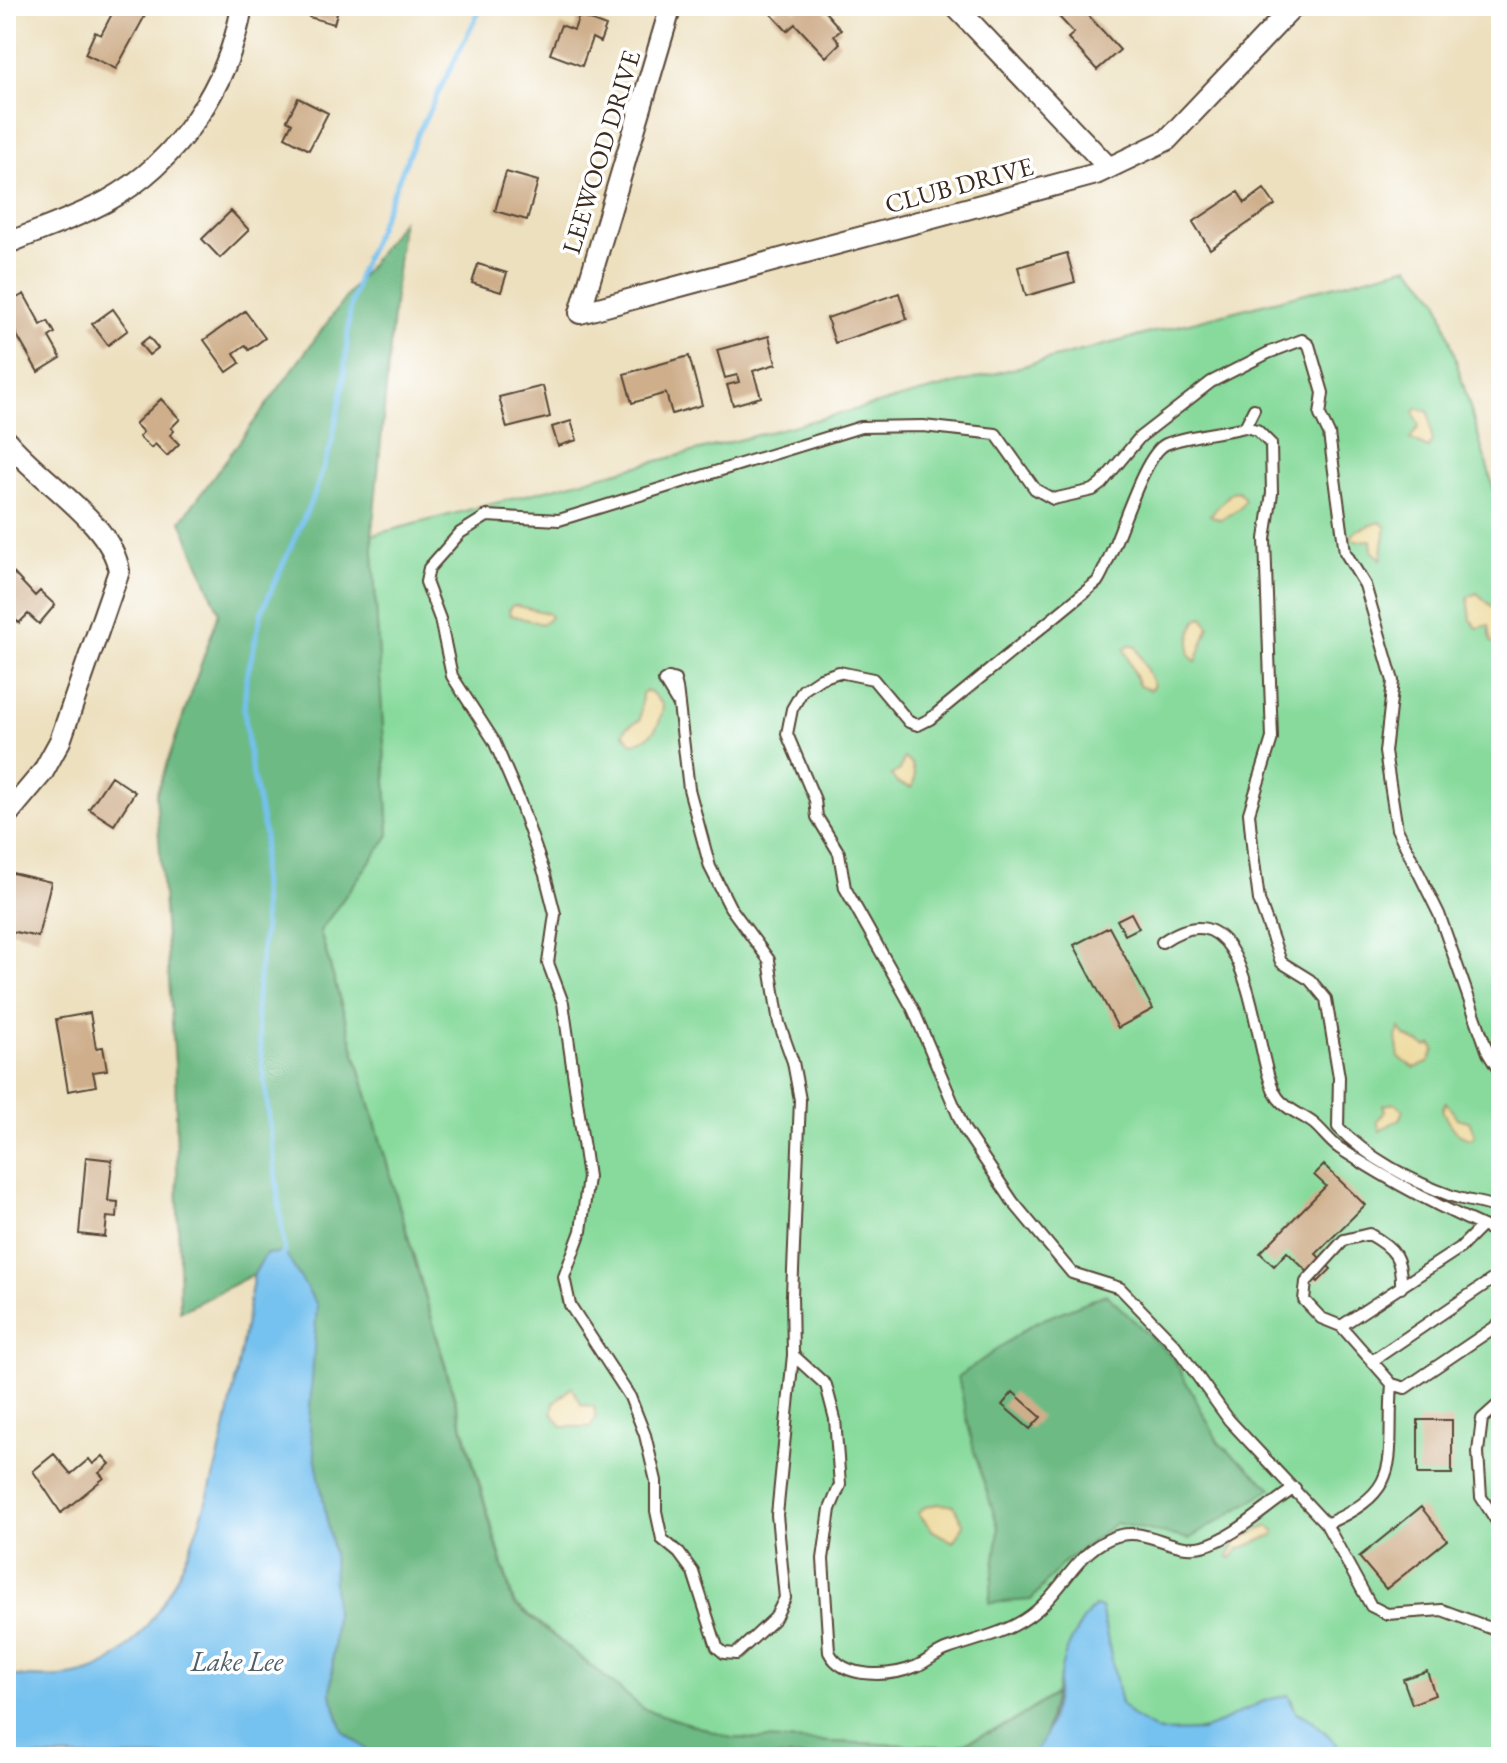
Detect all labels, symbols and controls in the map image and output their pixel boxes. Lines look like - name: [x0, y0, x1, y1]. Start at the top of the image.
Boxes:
- street label: LEEWOOD DRIVE: [554, 46, 648, 258]
- street label: CLUB DRIVE: [881, 149, 1037, 221]
- water label: Lake Lee: [190, 1643, 284, 1679]

